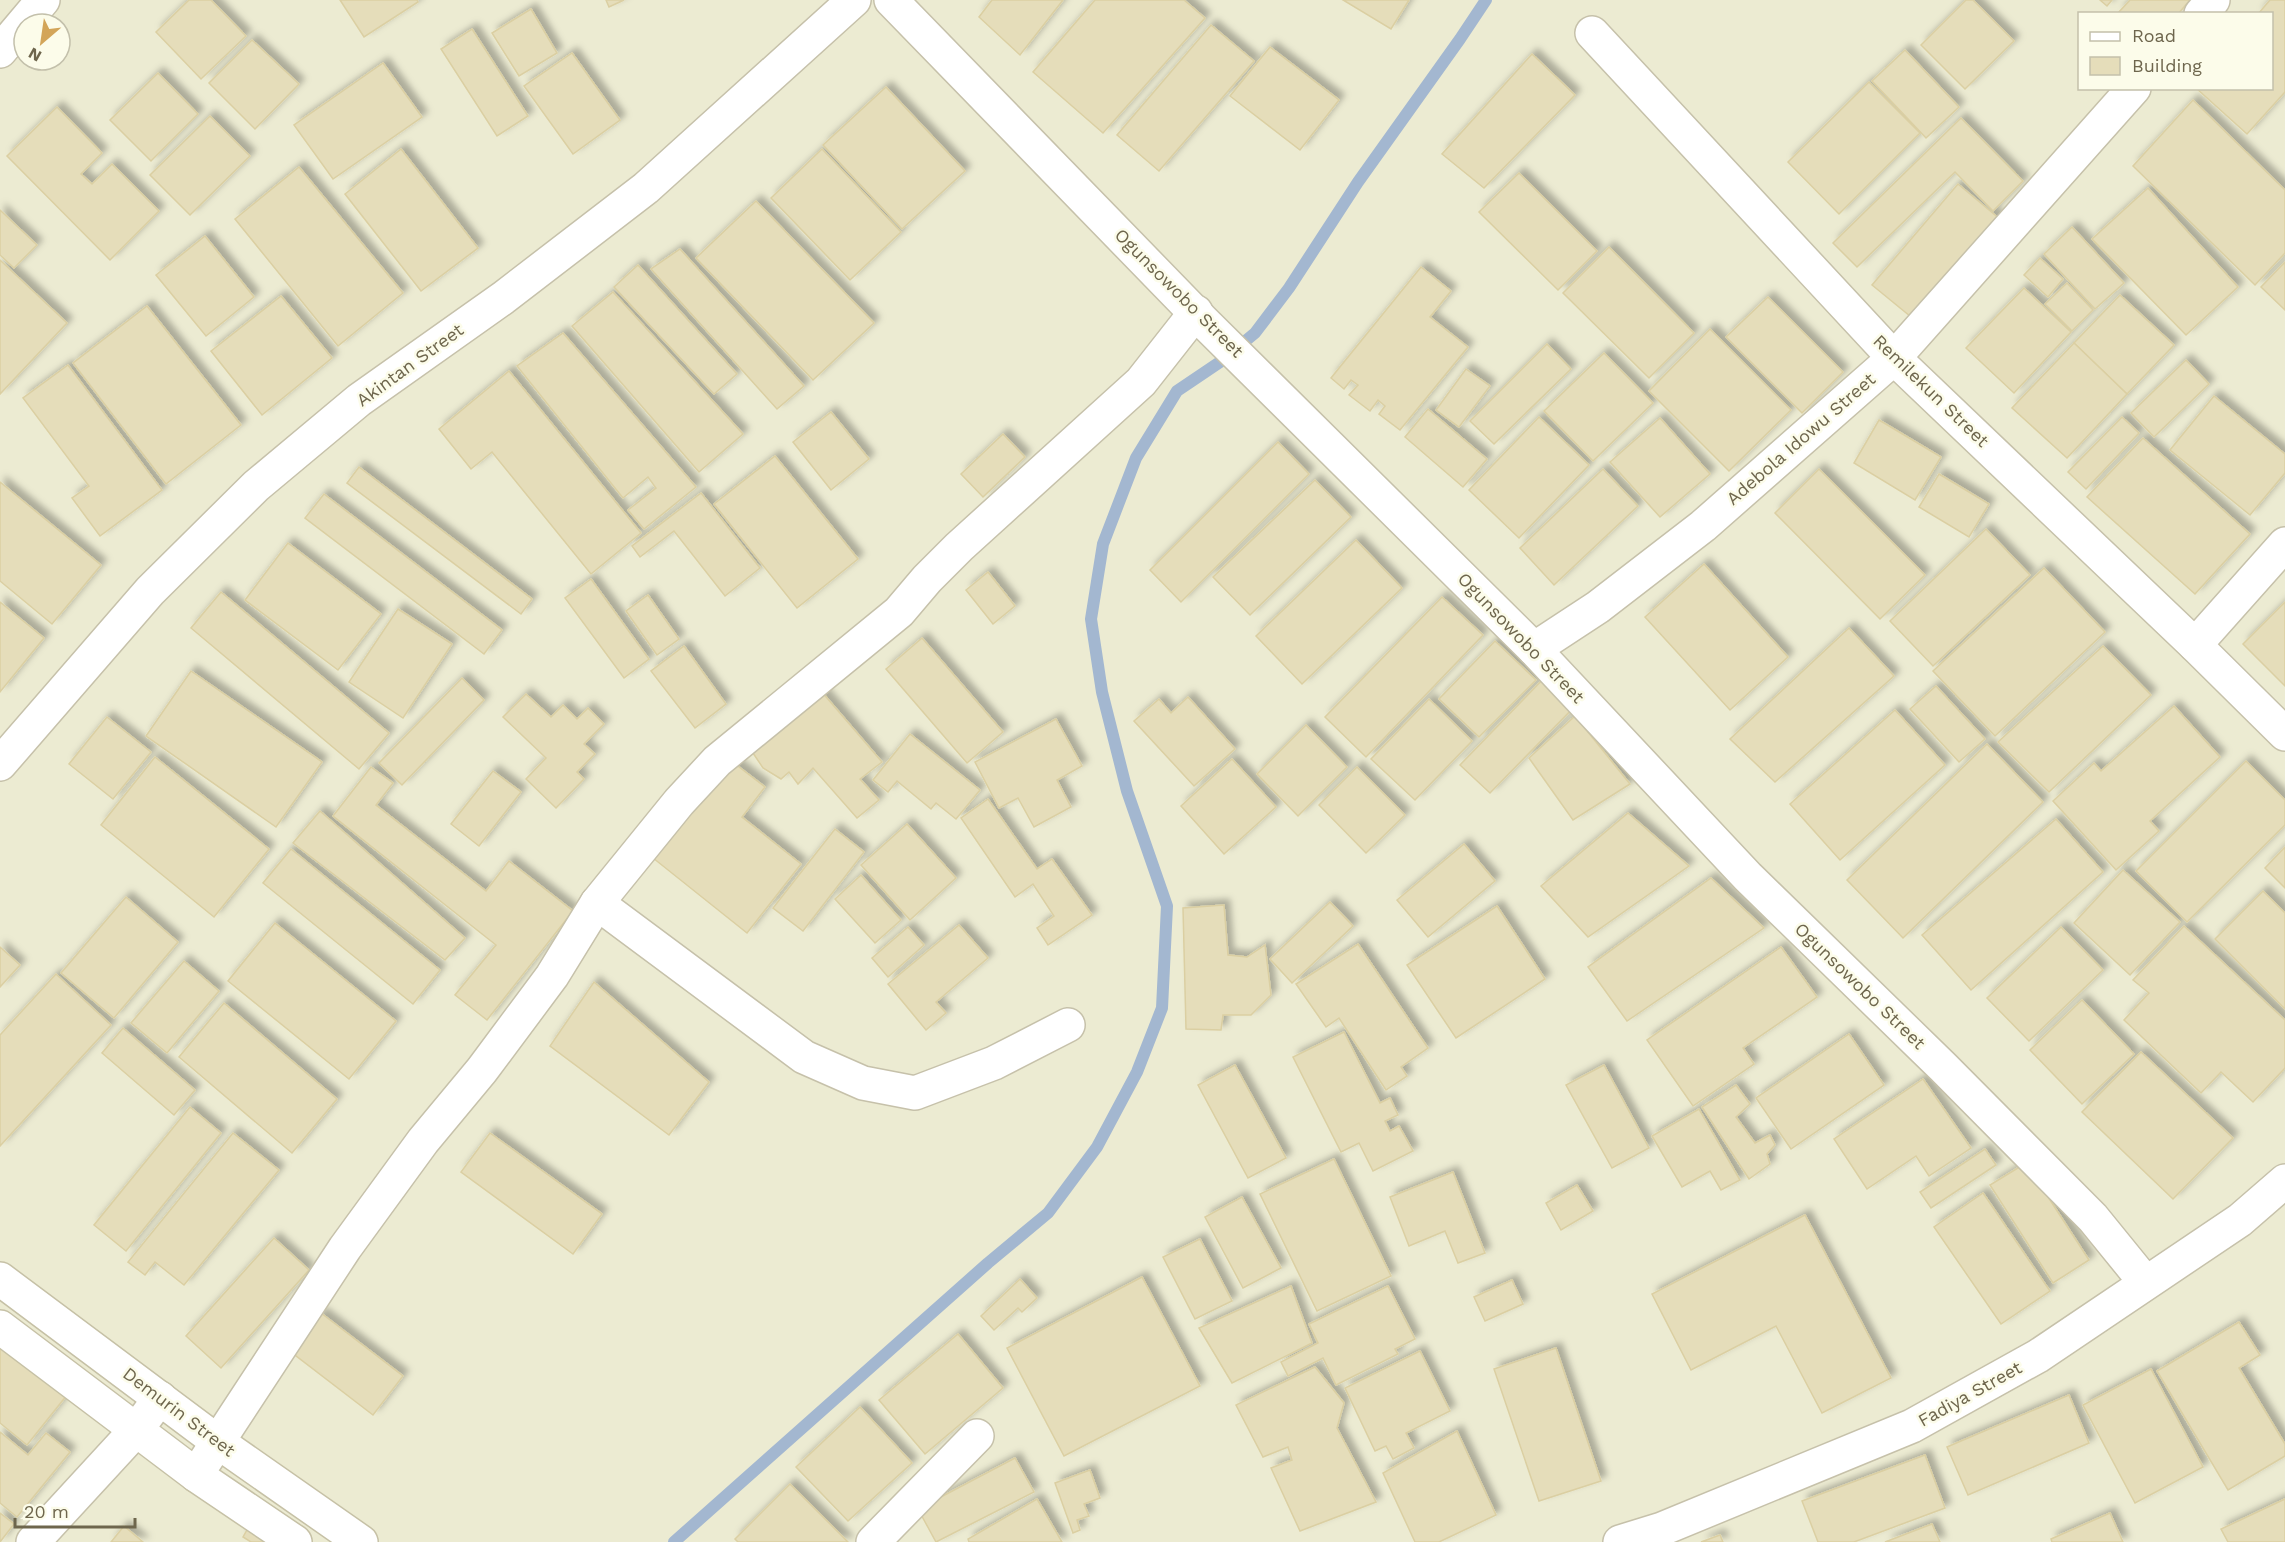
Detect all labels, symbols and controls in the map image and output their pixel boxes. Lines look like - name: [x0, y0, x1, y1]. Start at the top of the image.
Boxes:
- north arrow: [12, 12, 72, 72]
- legend: [2078, 12, 2273, 90]
- text: Road: [2132, 25, 2176, 46]
- text: N: [25, 43, 45, 66]
- text: Building: [2132, 55, 2202, 76]
- street label: Ogunsowobo Street: [1111, 224, 1248, 362]
- street label: Akintan Street: [352, 318, 468, 410]
- street label: Remilekun Street: [1869, 330, 1994, 452]
- street label: Adebola Idowu Street: [1722, 368, 1880, 509]
- street label: Ogunsowobo Street: [1454, 568, 1589, 708]
- street label: Ogunsowobo Street: [1791, 918, 1930, 1054]
- street label: Fadiya Street: [1914, 1356, 2026, 1431]
- street label: Demurin Street: [119, 1363, 240, 1461]
- scale bar: [15, 1491, 135, 1529]
- text: 20 m: [24, 1501, 69, 1522]

